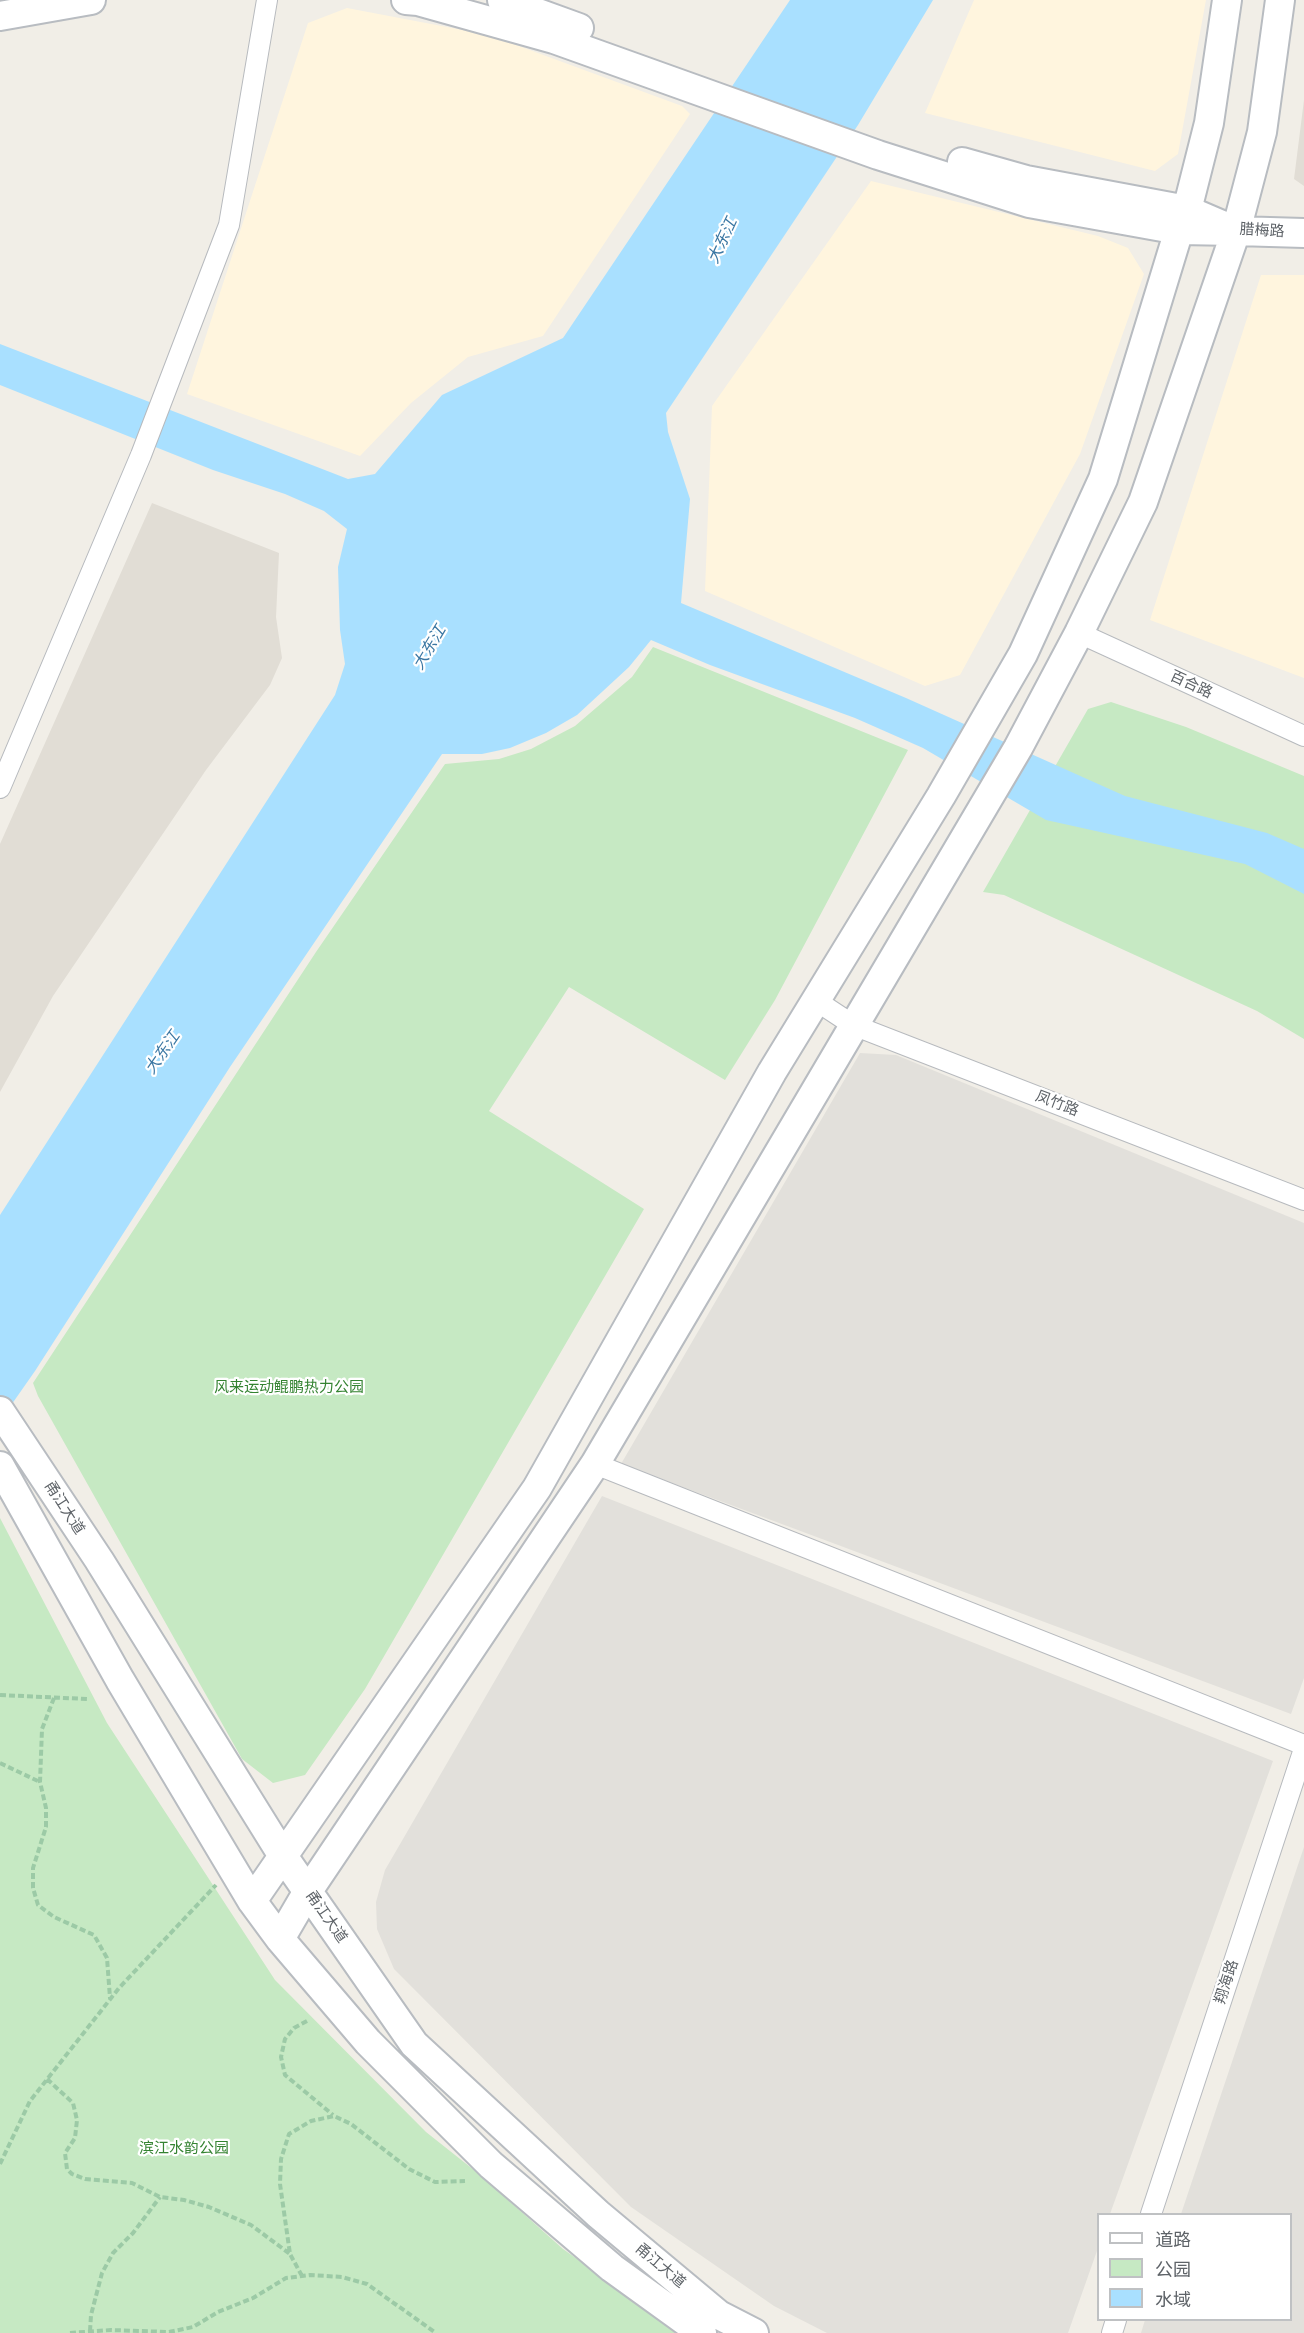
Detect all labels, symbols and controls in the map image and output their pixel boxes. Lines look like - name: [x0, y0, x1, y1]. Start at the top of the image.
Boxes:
- water label: 大东江: [704, 215, 742, 267]
- street label: 腊梅路: [1239, 221, 1285, 241]
- water label: 大东江: [409, 622, 451, 674]
- street label: 百合路: [1167, 667, 1215, 703]
- water label: 大东江: [141, 1028, 185, 1078]
- street label: 凤竹路: [1033, 1088, 1081, 1120]
- park label: 风来运动鲲鹏热力公园: [214, 1379, 364, 1397]
- street label: 甬江大道: [40, 1478, 88, 1538]
- street label: 甬江大道: [301, 1887, 351, 1947]
- street label: 翔海路: [1211, 1958, 1243, 2006]
- park label: 滨江水韵公园: [139, 2140, 229, 2158]
- legend: [1097, 2213, 1292, 2321]
- text: 道路: [1155, 2227, 1191, 2252]
- street label: 甬江大道: [631, 2240, 689, 2292]
- text: 公园: [1155, 2257, 1191, 2282]
- text: 水域: [1155, 2287, 1191, 2312]

